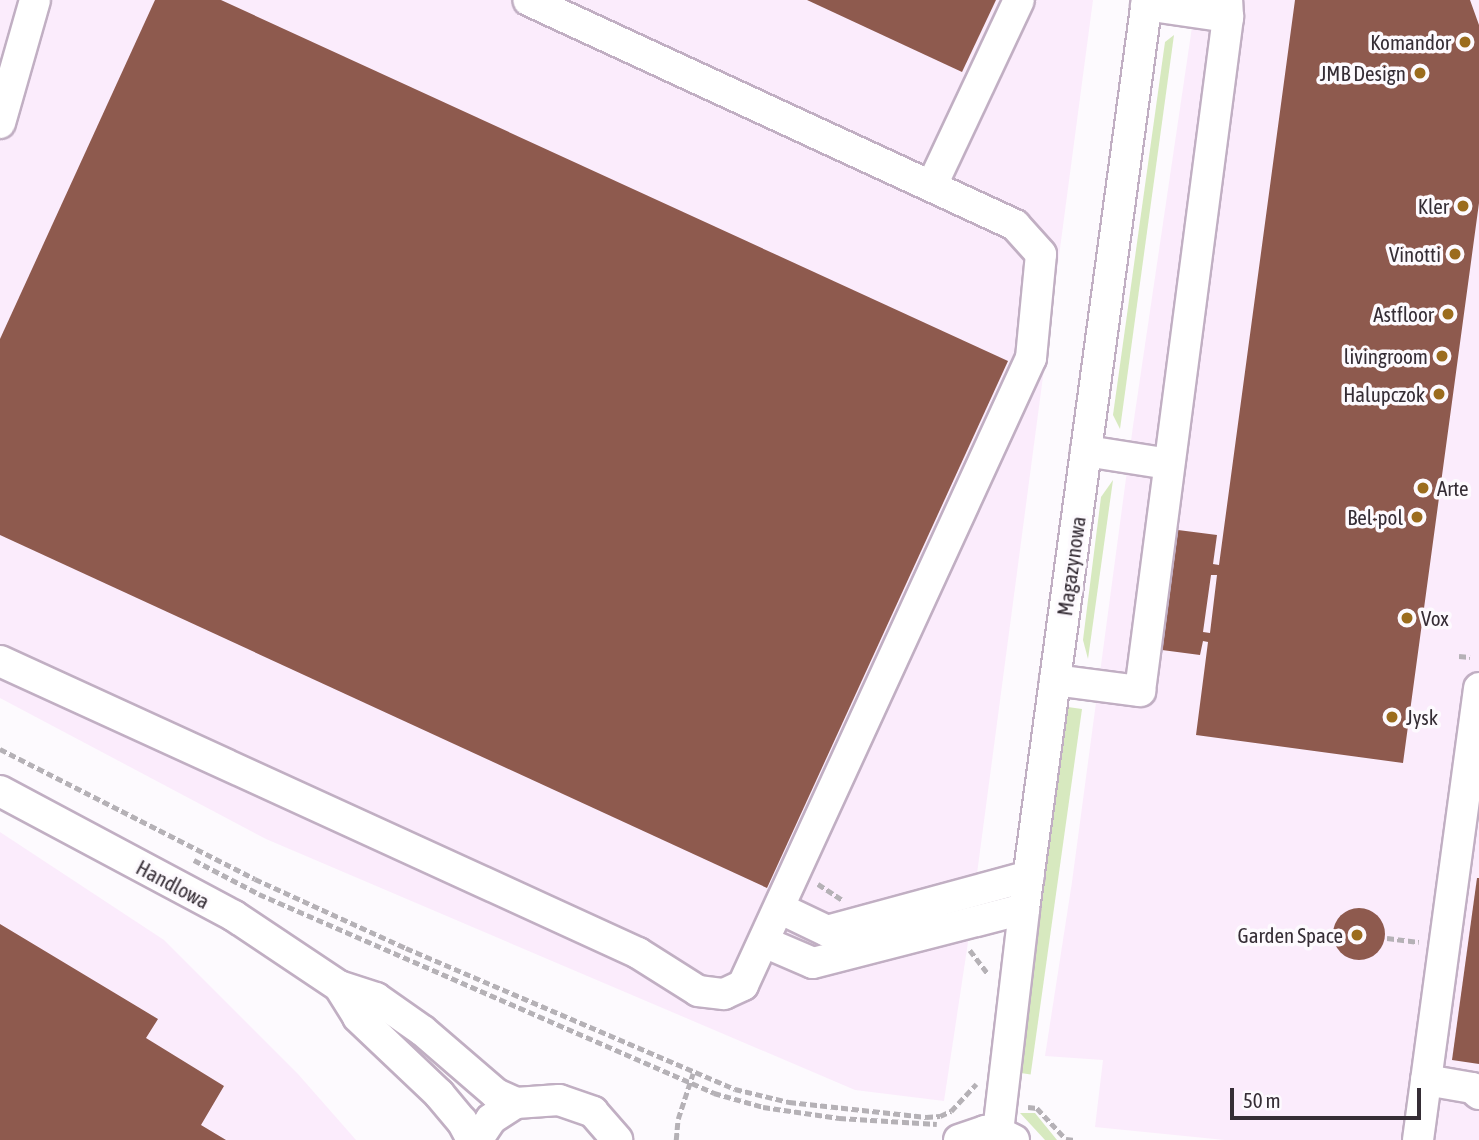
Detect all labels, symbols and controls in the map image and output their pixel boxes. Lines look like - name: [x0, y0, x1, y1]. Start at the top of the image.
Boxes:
- place label: Komandor: [1370, 29, 1451, 55]
- marker: Komandor: [1457, 34, 1473, 50]
- place label: JMB Design: [1320, 60, 1406, 86]
- marker: JMB Design: [1412, 65, 1428, 81]
- place label: Kler: [1418, 193, 1449, 219]
- marker: Kler: [1455, 198, 1471, 214]
- place label: Vinotti: [1389, 241, 1441, 267]
- marker: Vinotti: [1447, 246, 1463, 262]
- place label: Astfloor: [1373, 301, 1434, 327]
- marker: Astfloor: [1440, 306, 1456, 322]
- place label: livingroom: [1344, 343, 1428, 369]
- marker: livingroom: [1434, 348, 1450, 364]
- place label: Halupczok: [1343, 381, 1425, 407]
- marker: Halupczok: [1431, 386, 1447, 402]
- place label: Arte: [1437, 475, 1469, 501]
- marker: Arte: [1415, 480, 1431, 496]
- place label: Bel-pol: [1347, 504, 1403, 530]
- marker: Bel-pol: [1409, 509, 1425, 525]
- street label: Magazynowa: [1052, 515, 1090, 617]
- place label: Vox: [1421, 605, 1449, 631]
- marker: Vox: [1399, 610, 1415, 626]
- place label: Jysk: [1406, 704, 1438, 730]
- marker: Jysk: [1384, 709, 1400, 725]
- street label: Handlowa: [132, 854, 214, 914]
- place label: Garden Space: [1238, 922, 1343, 948]
- marker: Garden Space: [1349, 927, 1365, 943]
- scale bar: [1234, 1074, 1425, 1118]
- text: 50 m: [1243, 1088, 1281, 1112]

